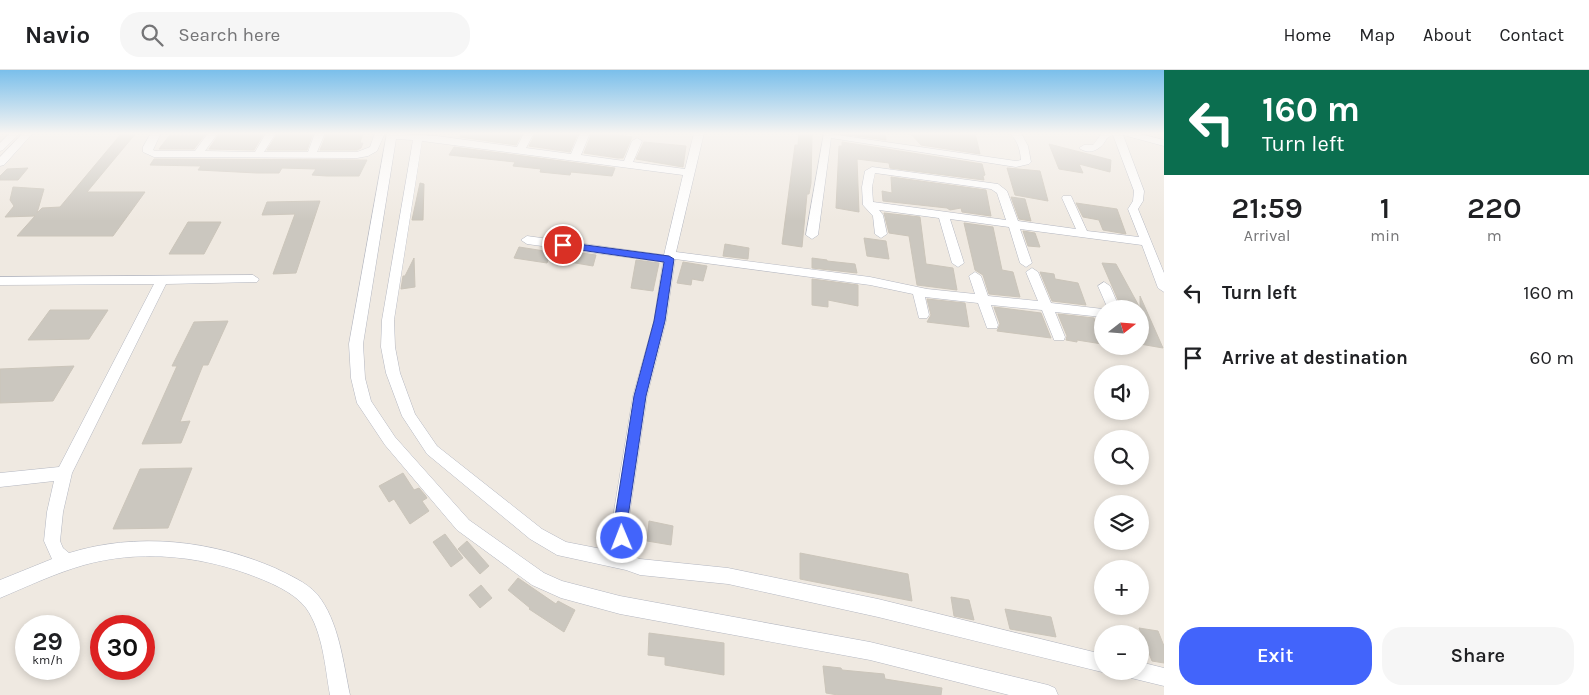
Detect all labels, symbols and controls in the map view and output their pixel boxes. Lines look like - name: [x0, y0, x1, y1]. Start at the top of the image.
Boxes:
- search box: [120, 12, 470, 57]
- text: Navio: [25, 21, 90, 49]
- icon: search: [138, 21, 166, 49]
- text: Search here: [178, 24, 280, 46]
- text: Home: [1283, 24, 1331, 46]
- text: Map: [1359, 24, 1395, 46]
- text: About: [1423, 24, 1472, 46]
- text: Contact: [1500, 24, 1564, 46]
- text: 160 m: [1262, 89, 1360, 130]
- icon: left: [1179, 90, 1244, 155]
- text: Turn left: [1262, 131, 1345, 157]
- text: 21:59: [1231, 190, 1303, 226]
- text: 1: [1380, 190, 1390, 226]
- text: 220: [1467, 190, 1522, 226]
- pin: [542, 224, 584, 266]
- text: Arrival: [1244, 226, 1291, 245]
- text: min: [1370, 226, 1400, 245]
- text: m: [1487, 226, 1502, 245]
- icon: arrive: [549, 231, 577, 259]
- icon: left: [1179, 279, 1207, 307]
- text: Turn left: [1222, 282, 1297, 304]
- text: 160 m: [1523, 282, 1574, 304]
- north arrow: [1094, 300, 1149, 355]
- map controls: [1094, 300, 1149, 680]
- icon: arrive: [1179, 344, 1207, 372]
- text: Arrive at destination: [1222, 347, 1408, 369]
- text: 60 m: [1530, 347, 1574, 369]
- button: sound: [1094, 365, 1149, 420]
- button: search: [1094, 430, 1149, 485]
- button: layers: [1094, 495, 1149, 550]
- position arrow: [595, 511, 647, 563]
- button: +: [1094, 560, 1149, 615]
- speed limit sign: 30: [90, 615, 155, 680]
- button: −: [1094, 625, 1149, 680]
- text: 29: [32, 627, 63, 656]
- button: Exit: [1179, 627, 1372, 685]
- button: Share: [1382, 627, 1574, 685]
- text: km/h: [32, 653, 63, 667]

